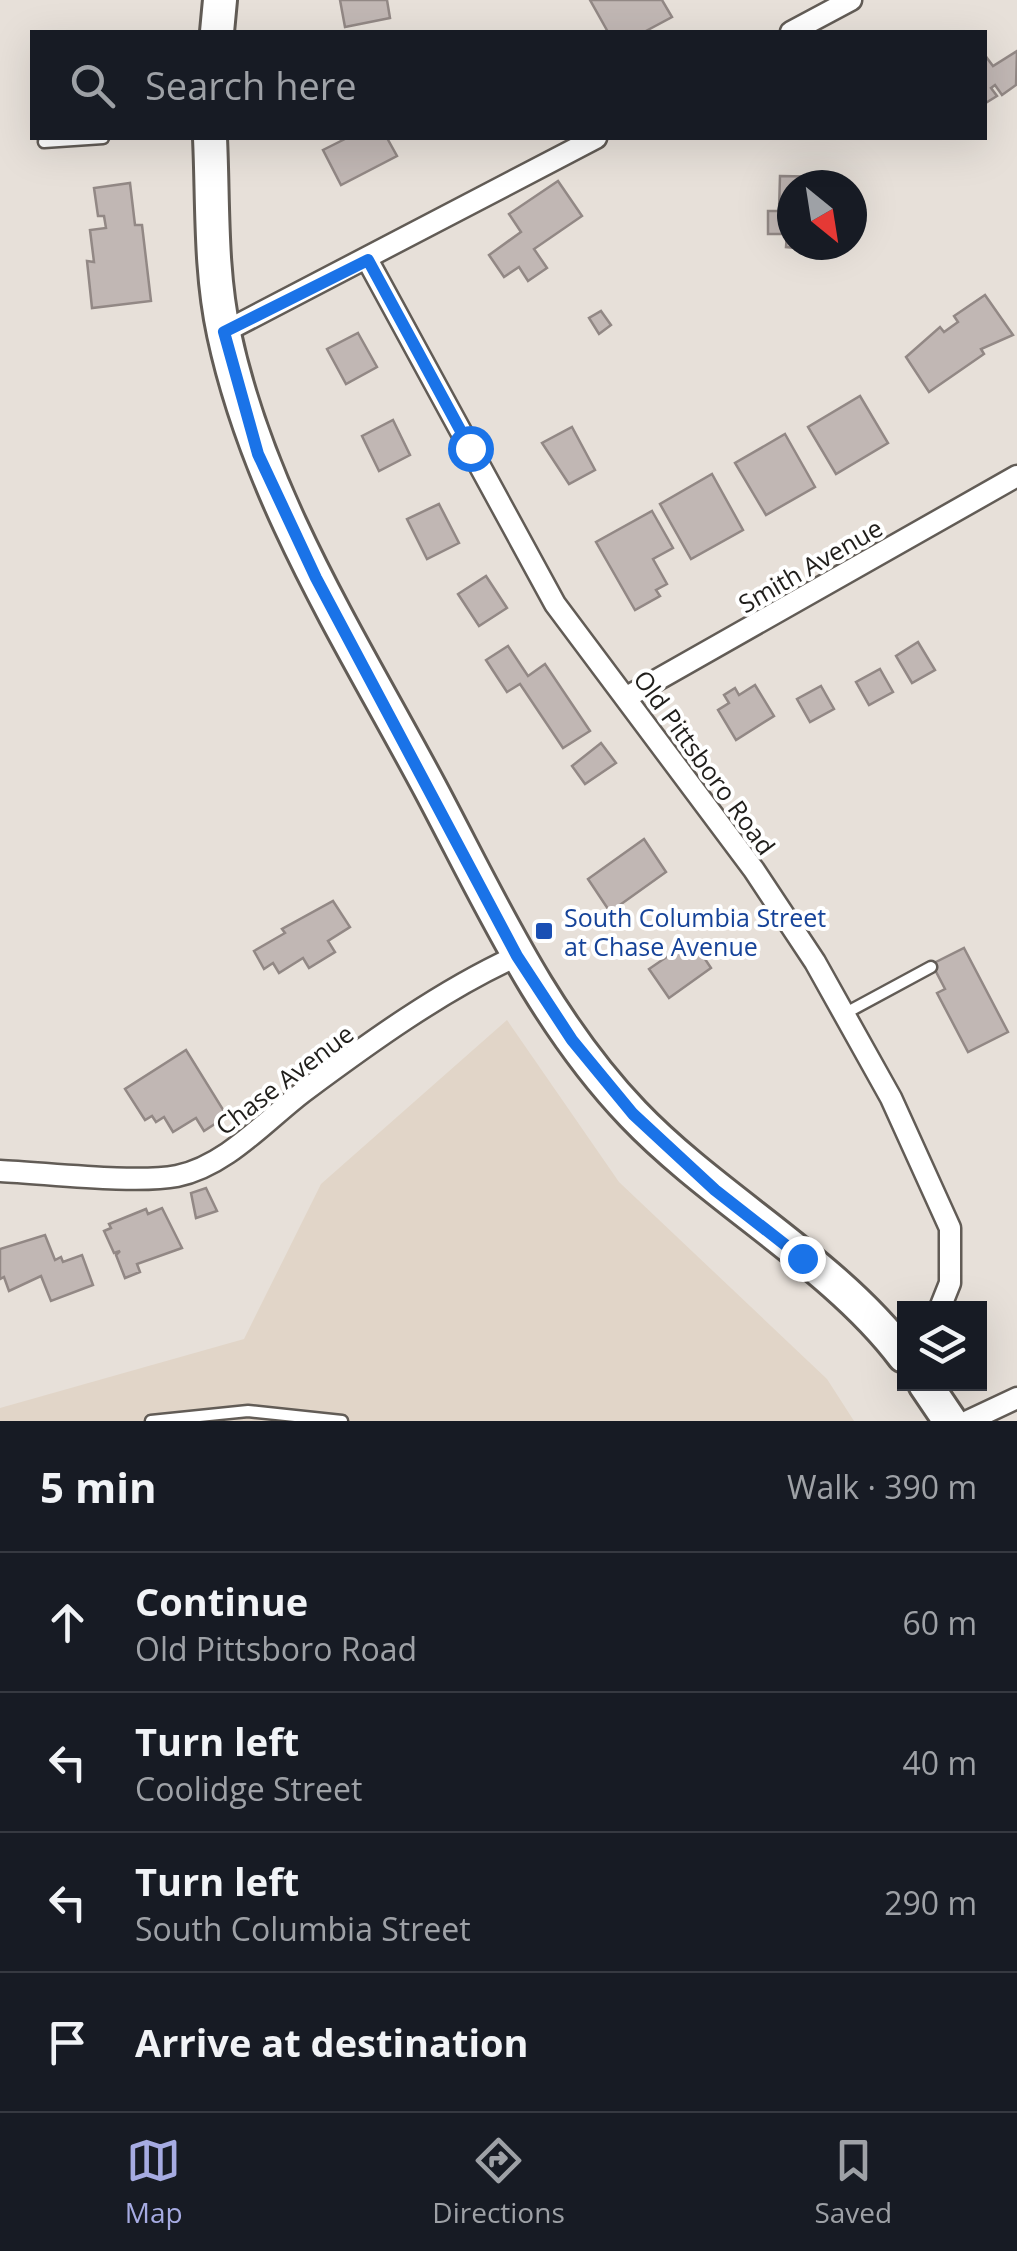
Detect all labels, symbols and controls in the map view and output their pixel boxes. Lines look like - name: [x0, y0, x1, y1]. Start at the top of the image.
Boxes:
- search box: [30, 30, 987, 140]
- icon: search: [65, 58, 120, 113]
- text: Search here: [145, 59, 357, 111]
- north arrow: [777, 170, 867, 260]
- route start: [448, 426, 494, 472]
- street label: Smith Avenue: [732, 510, 888, 620]
- street label: Old Pittsboro Road: [626, 663, 784, 861]
- place label: South Columbia Street at Chase Avenue: [564, 900, 826, 963]
- marker: South Columbia Street at Chase Avenue: [533, 920, 555, 942]
- street label: Chase Avenue: [208, 1016, 360, 1142]
- route end: [780, 1236, 826, 1282]
- map controls: [897, 1301, 987, 1391]
- button: layers: [897, 1301, 987, 1391]
- text: 5 min: [40, 1458, 157, 1515]
- text: Walk · 390 m: [787, 1465, 977, 1508]
- text: Continue: [135, 1575, 308, 1627]
- icon: ahead: [40, 1595, 95, 1650]
- text: 60 m: [902, 1601, 977, 1644]
- text: Old Pittsboro Road: [135, 1627, 417, 1670]
- text: Turn left: [135, 1715, 299, 1767]
- icon: left: [40, 1735, 95, 1790]
- text: 40 m: [902, 1741, 977, 1784]
- text: Coolidge Street: [135, 1767, 362, 1810]
- text: Turn left: [135, 1855, 299, 1907]
- icon: left: [40, 1875, 95, 1930]
- text: 290 m: [884, 1881, 977, 1924]
- text: South Columbia Street: [135, 1907, 471, 1950]
- icon: arrive: [40, 2015, 95, 2070]
- text: Arrive at destination: [135, 2016, 529, 2068]
- tab: Map: [125, 2133, 183, 2231]
- tab: Directions: [432, 2133, 565, 2231]
- tab: Saved: [814, 2133, 892, 2231]

